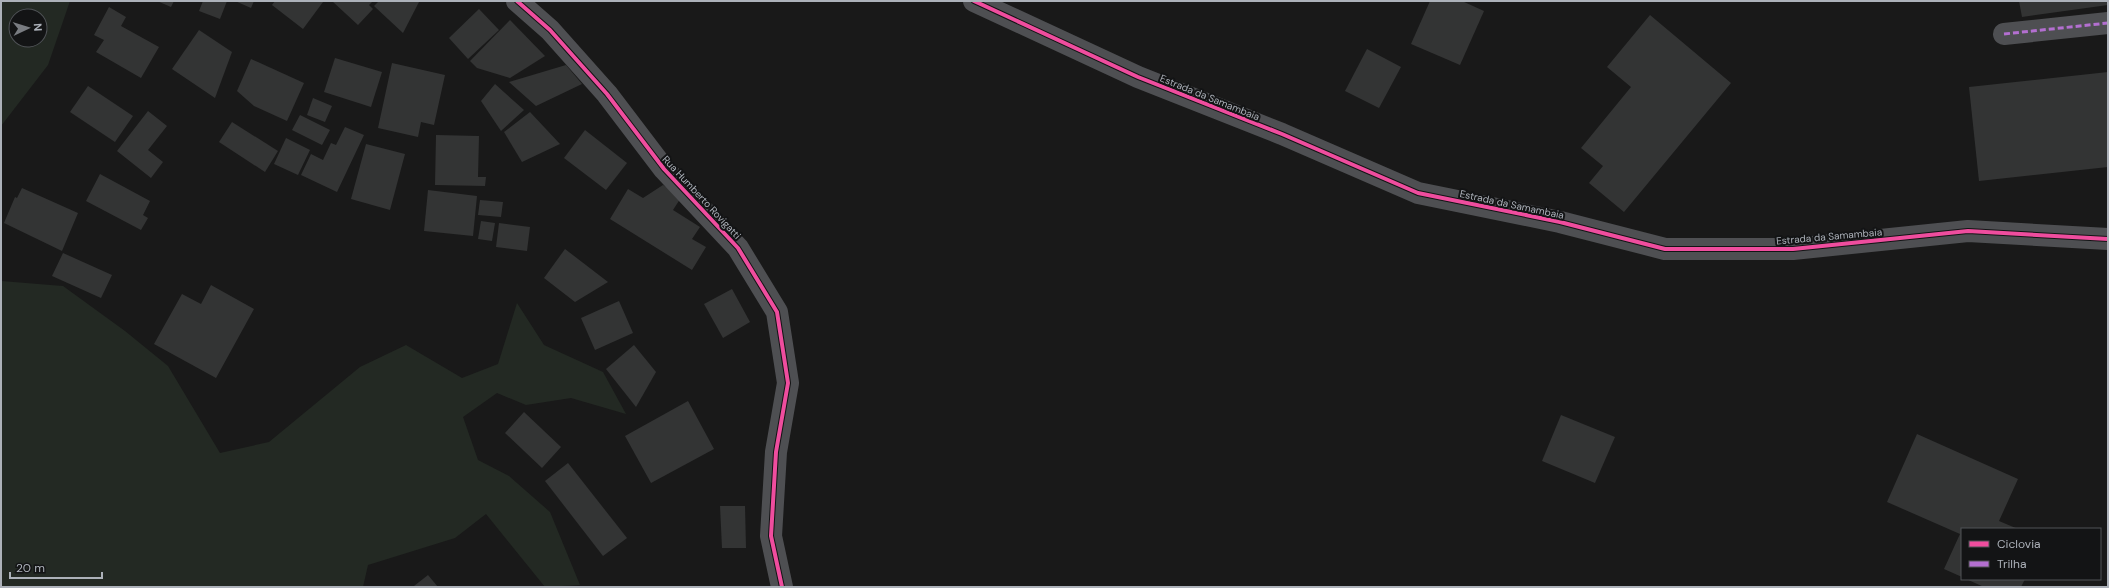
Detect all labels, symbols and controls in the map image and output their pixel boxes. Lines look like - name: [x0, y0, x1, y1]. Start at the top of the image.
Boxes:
- north arrow: [8, 8, 48, 48]
- text: N: [31, 23, 45, 32]
- street label: Estrada da Samambaia: [1158, 72, 1262, 123]
- street label: Rua Humberto Rovigatti: [660, 153, 744, 242]
- street label: Estrada da Samambaia: [1459, 187, 1565, 222]
- street label: Estrada da Samambaia: [1776, 225, 1883, 248]
- legend: [1961, 528, 2101, 580]
- text: Ciclovia: [1997, 536, 2041, 552]
- scale bar: [10, 554, 102, 580]
- text: Trilha: [1997, 556, 2026, 572]
- text: 20 m: [16, 560, 45, 576]

